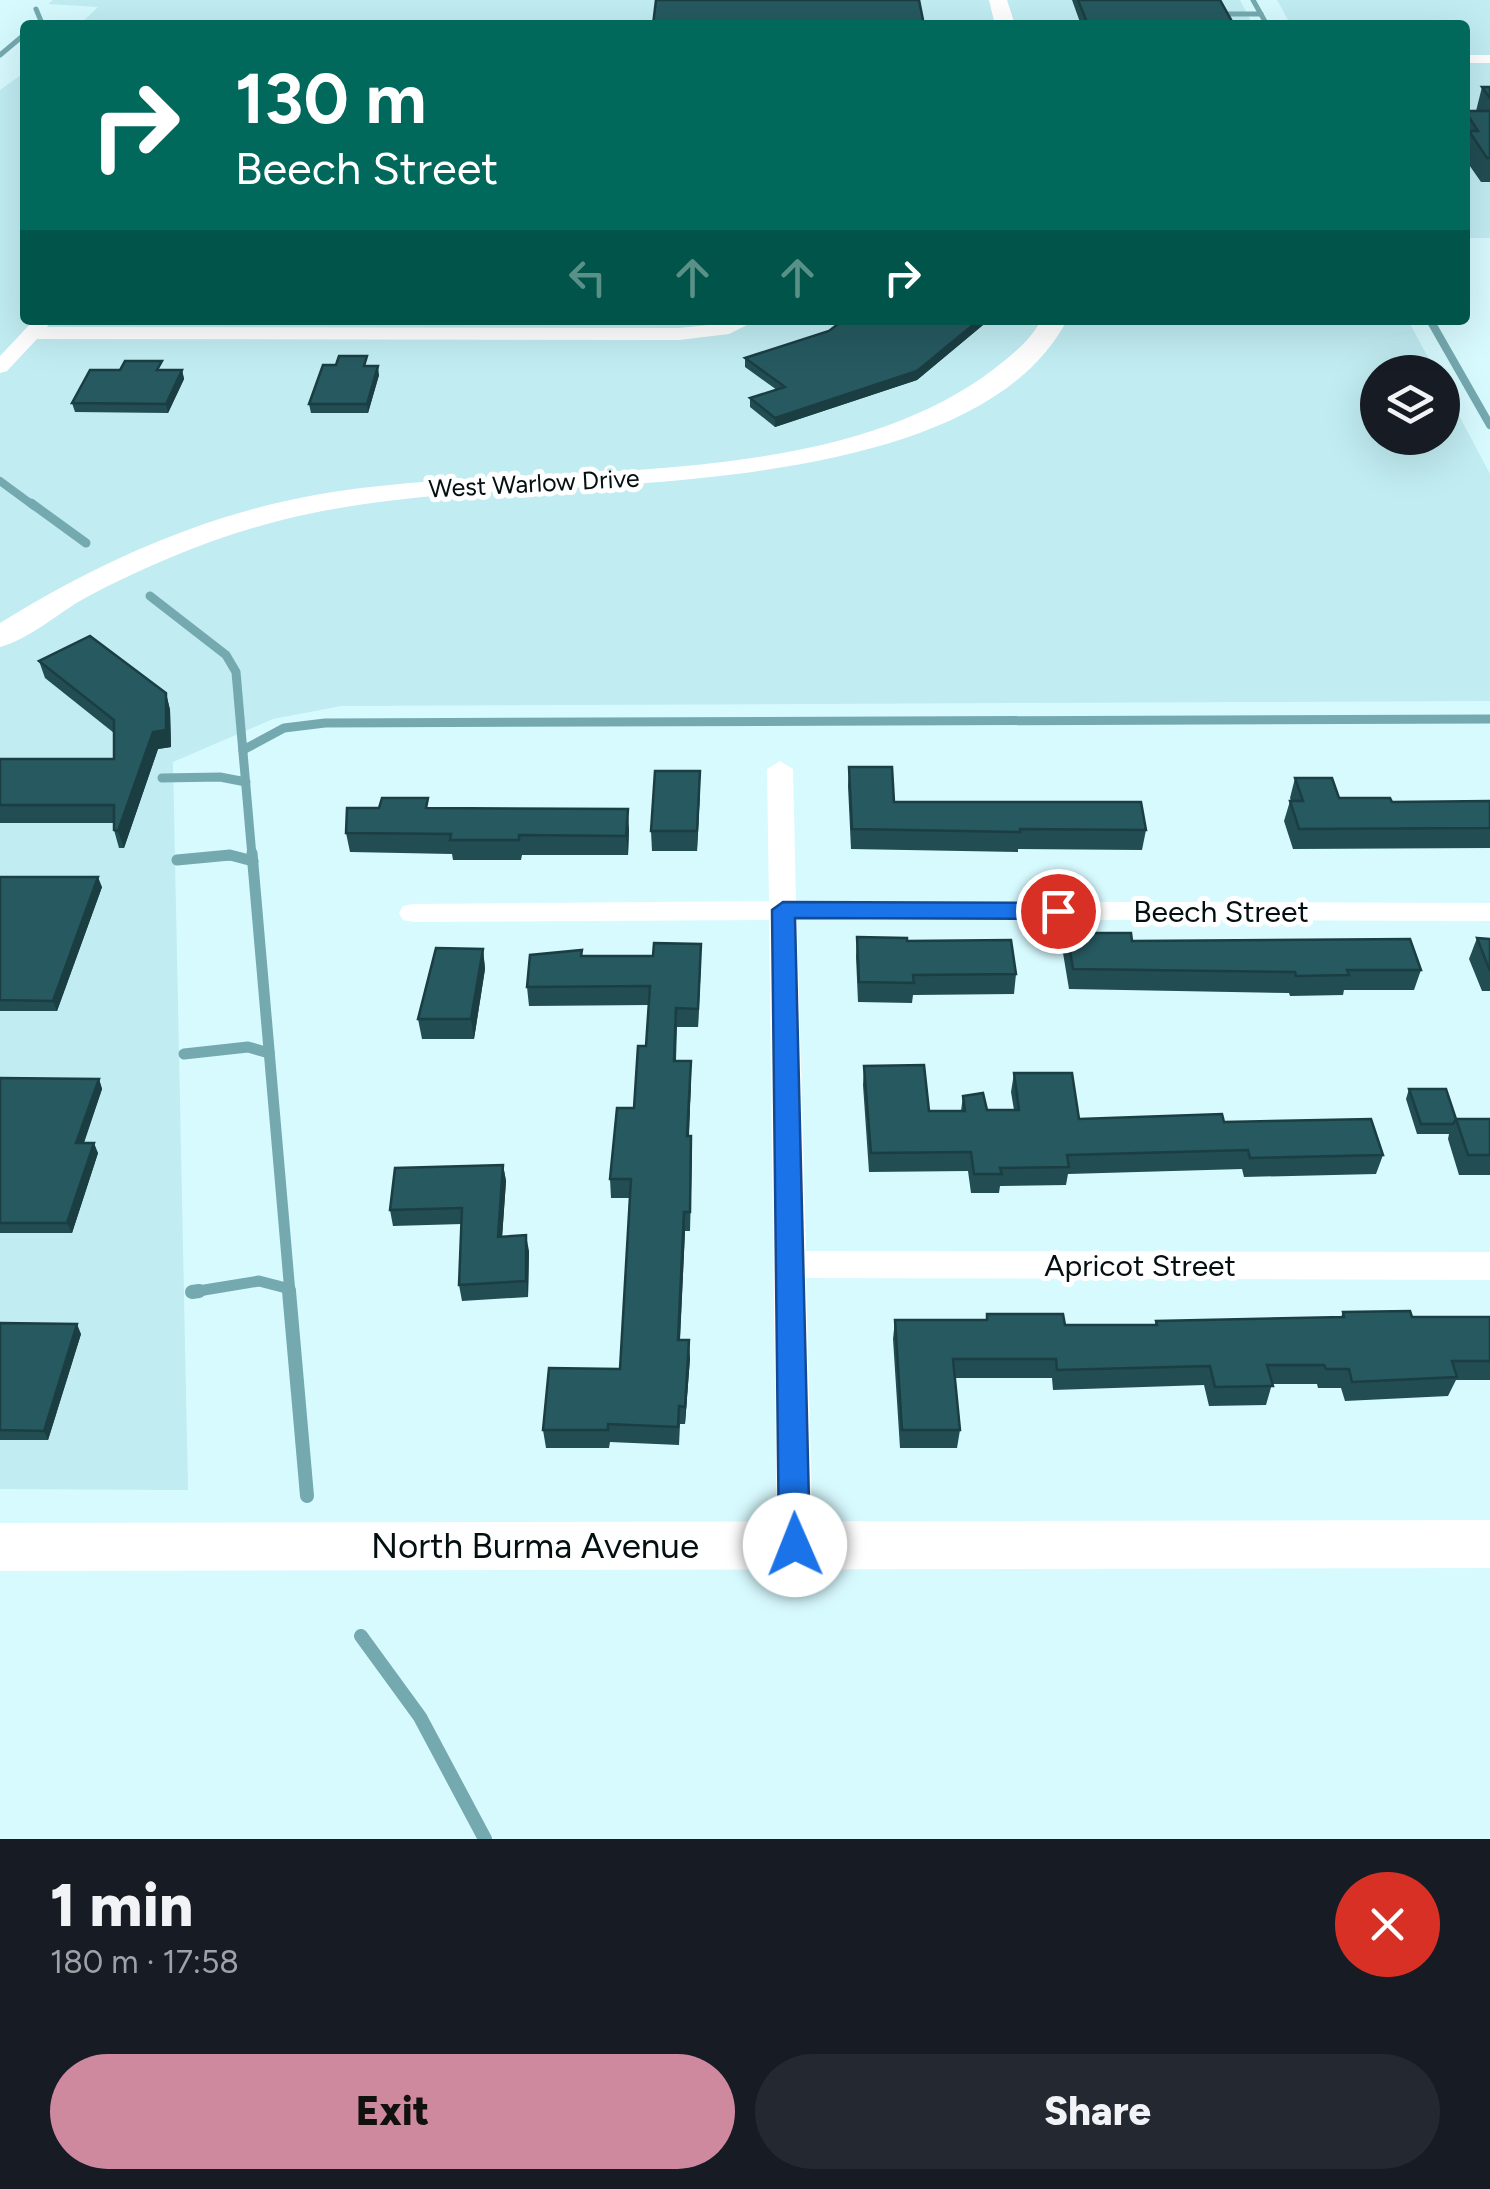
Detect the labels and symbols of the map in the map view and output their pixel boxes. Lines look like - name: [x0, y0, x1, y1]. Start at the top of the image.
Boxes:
- street label: West Warlow Drive: [428, 462, 640, 504]
- pin: [1016, 869, 1101, 954]
- street label: Beech Street: [1133, 893, 1309, 930]
- street label: Apricot Street: [1044, 1247, 1236, 1284]
- position arrow: [743, 1493, 847, 1597]
- street label: North Burma Avenue: [371, 1525, 699, 1567]

